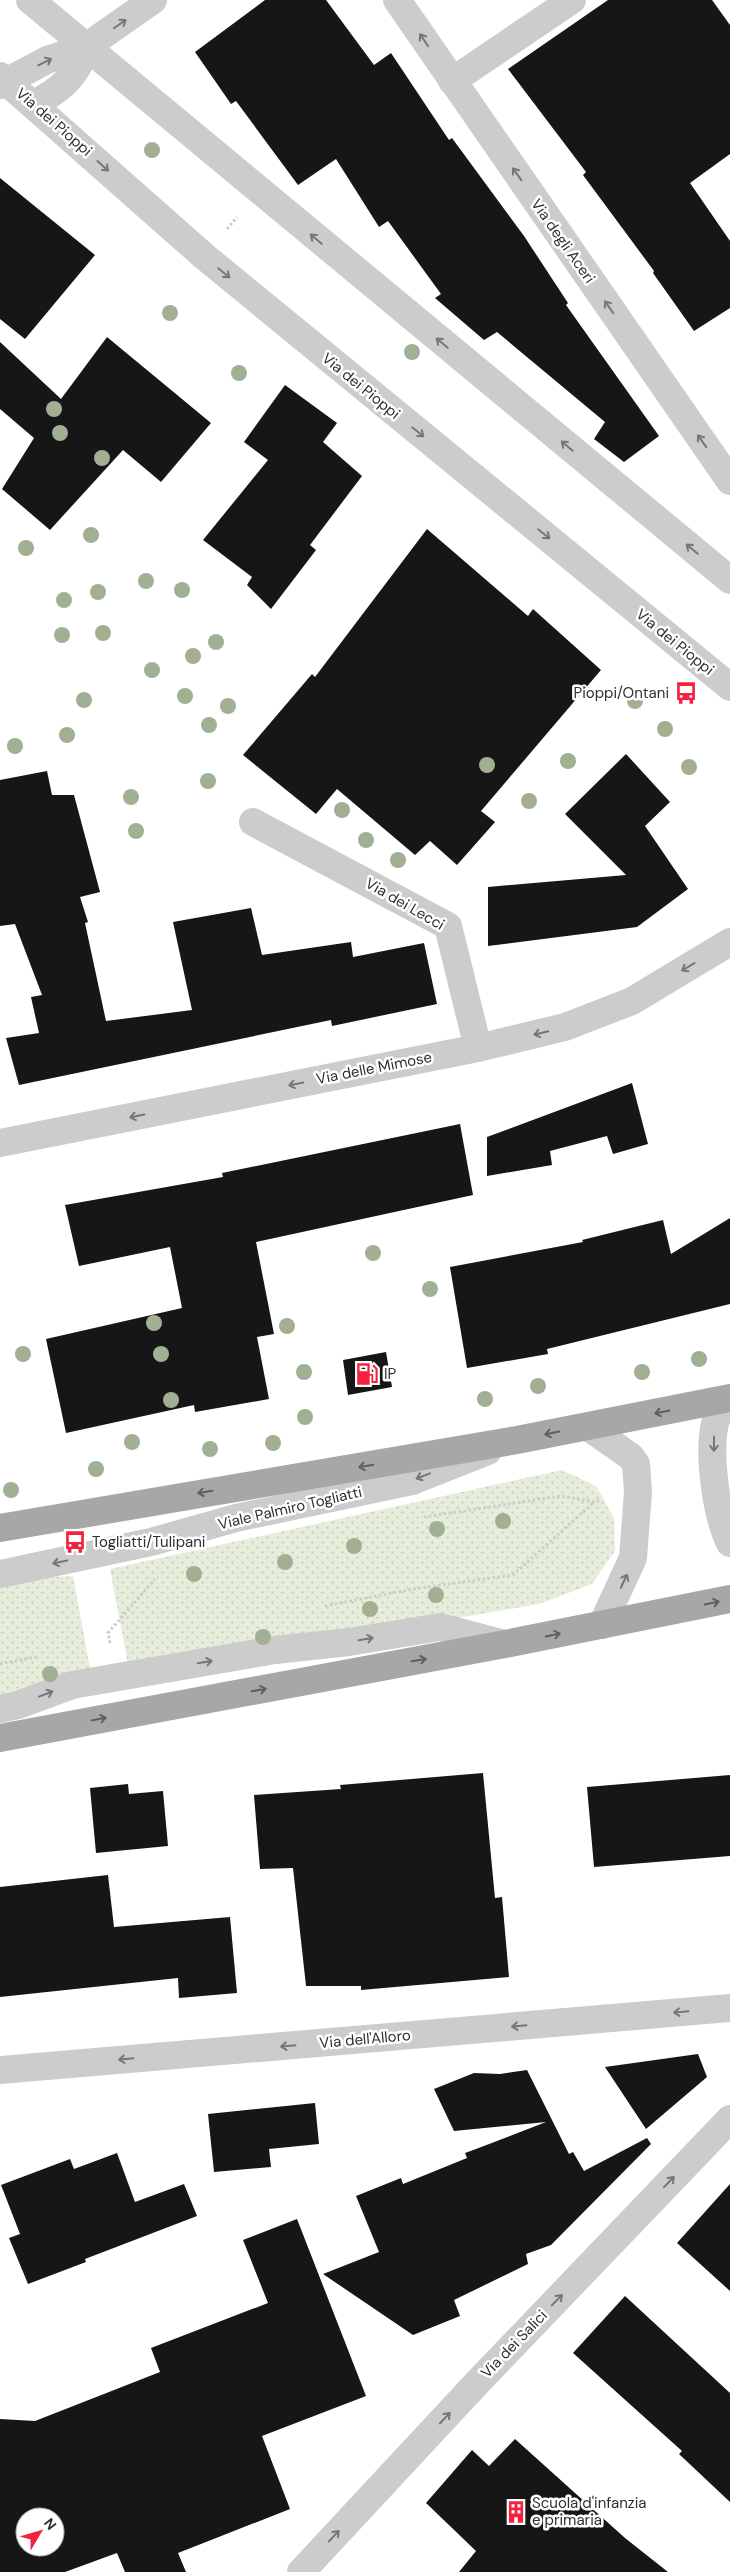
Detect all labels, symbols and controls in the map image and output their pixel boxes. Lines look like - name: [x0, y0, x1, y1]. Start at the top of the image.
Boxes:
- one-way arrow: [113, 19, 127, 29]
- one-way arrow: [419, 33, 430, 47]
- one-way arrow: [37, 57, 52, 66]
- street label: Via dei Pioppi: [12, 83, 96, 161]
- one-way arrow: [96, 160, 109, 171]
- one-way arrow: [512, 167, 522, 181]
- street label: Via degli Aceri: [526, 195, 600, 287]
- one-way arrow: [310, 234, 323, 245]
- one-way arrow: [217, 268, 230, 279]
- one-way arrow: [604, 300, 614, 314]
- one-way arrow: [435, 337, 448, 348]
- street label: Via dei Pioppi: [318, 348, 404, 424]
- one-way arrow: [411, 426, 424, 437]
- one-way arrow: [697, 434, 707, 448]
- one-way arrow: [561, 441, 574, 452]
- one-way arrow: [537, 529, 550, 540]
- one-way arrow: [686, 544, 699, 555]
- street label: Via dei Pioppi: [632, 604, 718, 680]
- bus stop icon: Pioppi/Ontani: [673, 680, 699, 706]
- place label: Pioppi/Ontani: [574, 683, 669, 703]
- street label: Via dei Lecci: [362, 873, 448, 935]
- one-way arrow: [681, 962, 696, 972]
- one-way arrow: [533, 1028, 549, 1038]
- street label: Via delle Mimose: [314, 1047, 434, 1089]
- one-way arrow: [289, 1080, 305, 1089]
- one-way arrow: [129, 1111, 145, 1121]
- fuel station icon: IP: [354, 1361, 380, 1387]
- place label: IP: [384, 1364, 397, 1384]
- one-way arrow: [654, 1407, 670, 1417]
- one-way arrow: [545, 1429, 561, 1439]
- one-way arrow: [709, 1436, 719, 1452]
- one-way arrow: [358, 1462, 374, 1472]
- one-way arrow: [416, 1472, 431, 1482]
- street label: Viale Palmiro Togliatti: [216, 1482, 364, 1534]
- one-way arrow: [198, 1488, 214, 1498]
- bus stop icon: Togliatti/Tulipani: [62, 1529, 88, 1555]
- place label: Togliatti/Tulipani: [92, 1532, 205, 1552]
- one-way arrow: [53, 1557, 69, 1567]
- one-way arrow: [619, 1574, 629, 1589]
- one-way arrow: [703, 1598, 719, 1607]
- one-way arrow: [544, 1630, 560, 1639]
- one-way arrow: [358, 1634, 374, 1644]
- one-way arrow: [411, 1655, 427, 1664]
- one-way arrow: [197, 1656, 213, 1666]
- one-way arrow: [251, 1684, 267, 1694]
- one-way arrow: [39, 1689, 54, 1698]
- one-way arrow: [91, 1714, 107, 1723]
- one-way arrow: [674, 2008, 690, 2017]
- one-way arrow: [512, 2021, 528, 2031]
- street label: Via dell'Alloro: [319, 2025, 412, 2053]
- one-way arrow: [280, 2041, 296, 2050]
- one-way arrow: [118, 2054, 134, 2064]
- one-way arrow: [663, 2176, 675, 2189]
- one-way arrow: [551, 2293, 563, 2306]
- street label: Via dei Salici: [476, 2306, 552, 2382]
- one-way arrow: [439, 2411, 451, 2424]
- place label: Scuola d'infanzia e primaria: [532, 2493, 646, 2530]
- building icon: Scuola d'infanzia e primaria: [503, 2499, 529, 2525]
- north arrow: [15, 2507, 65, 2557]
- text: N: [40, 2514, 60, 2534]
- one-way arrow: [328, 2530, 340, 2543]

